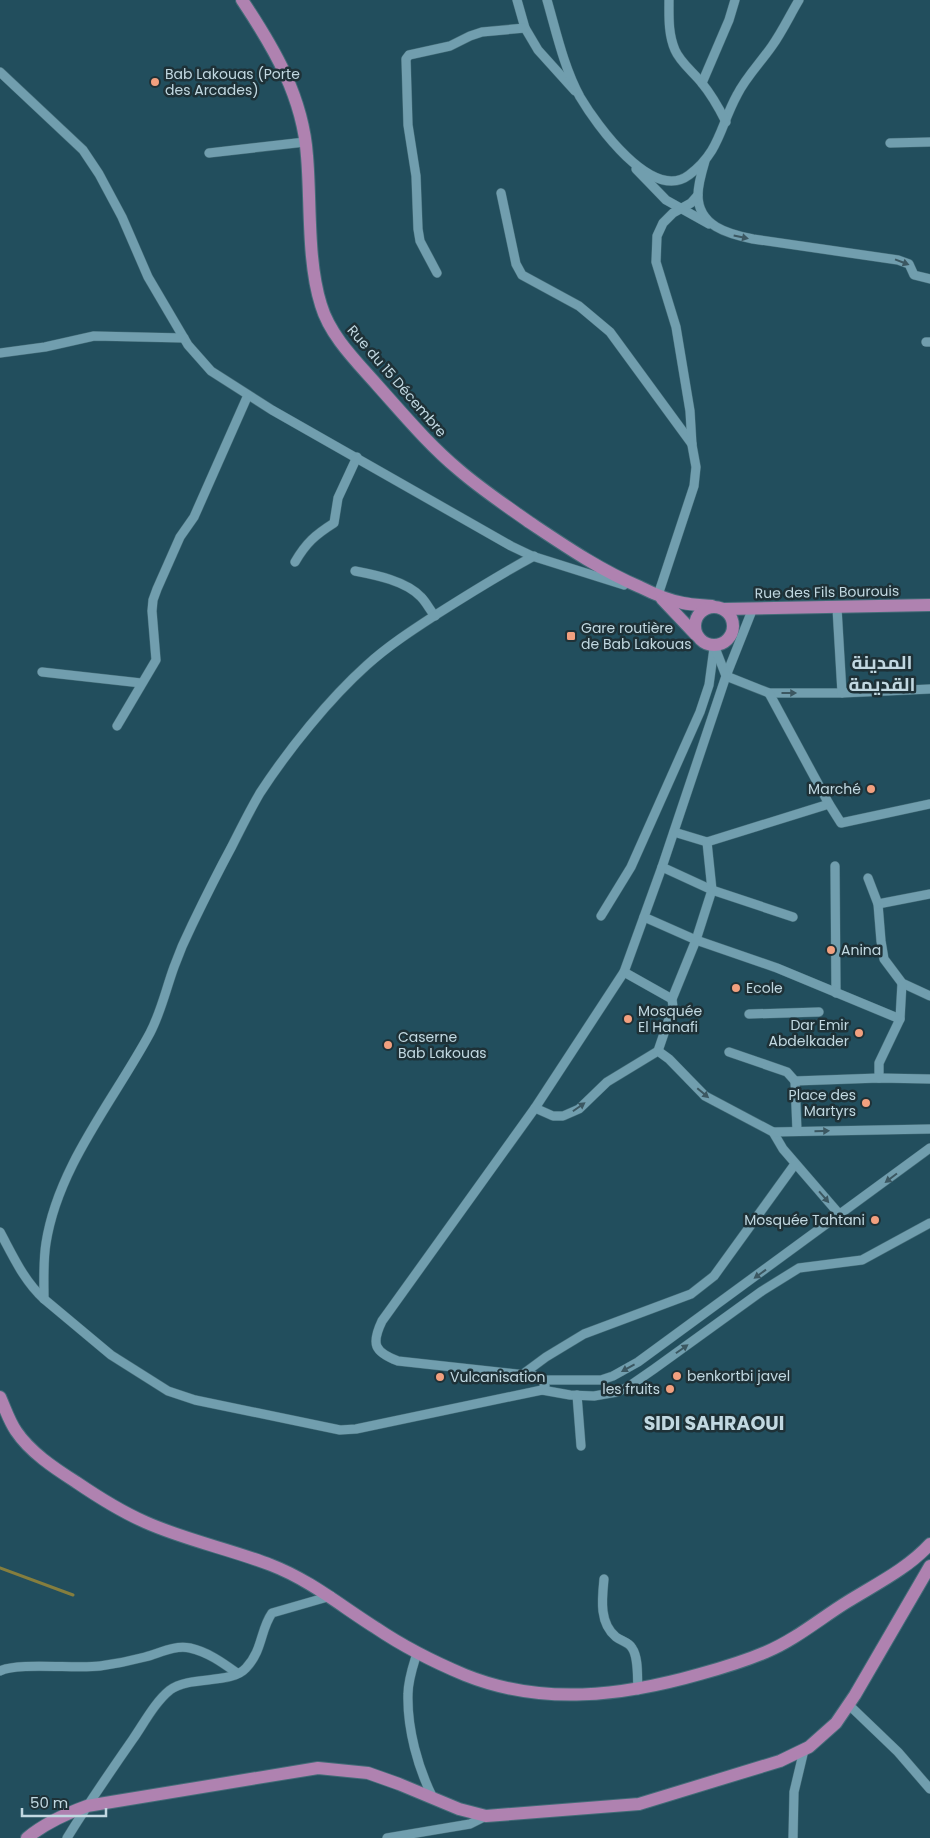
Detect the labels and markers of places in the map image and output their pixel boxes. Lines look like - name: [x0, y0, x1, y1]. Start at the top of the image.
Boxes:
- place label: Bab Lakouas (Porte des Arcades): [165, 64, 300, 100]
- marker: Bab Lakouas (Porte des Arcades): [149, 76, 161, 88]
- place label: Gare routière de Bab Lakouas: [581, 618, 692, 654]
- marker: Gare routière de Bab Lakouas: [565, 630, 577, 642]
- place label: Marché: [808, 779, 861, 799]
- marker: Marché: [865, 783, 877, 795]
- place label: Anina: [841, 940, 881, 960]
- marker: Anina: [825, 944, 837, 956]
- place label: Ecole: [746, 978, 783, 998]
- marker: Ecole: [730, 982, 742, 994]
- place label: Mosquée El Hanafi: [638, 1001, 702, 1037]
- marker: Mosquée El Hanafi: [622, 1013, 634, 1025]
- place label: Dar Emir Abdelkader: [768, 1015, 849, 1051]
- place label: Caserne Bab Lakouas: [398, 1027, 487, 1063]
- marker: Dar Emir Abdelkader: [853, 1027, 865, 1039]
- marker: Caserne Bab Lakouas: [382, 1039, 394, 1051]
- place label: Place des Martyrs: [789, 1085, 856, 1121]
- marker: Place des Martyrs: [860, 1097, 872, 1109]
- place label: Mosquée Tahtani: [744, 1210, 865, 1230]
- marker: Mosquée Tahtani: [869, 1214, 881, 1226]
- place label: benkortbi javel: [687, 1366, 790, 1386]
- place label: Vulcanisation: [450, 1367, 545, 1387]
- marker: benkortbi javel: [671, 1370, 683, 1382]
- marker: Vulcanisation: [434, 1371, 446, 1383]
- place label: les fruits: [602, 1379, 660, 1399]
- marker: les fruits: [664, 1383, 676, 1395]

